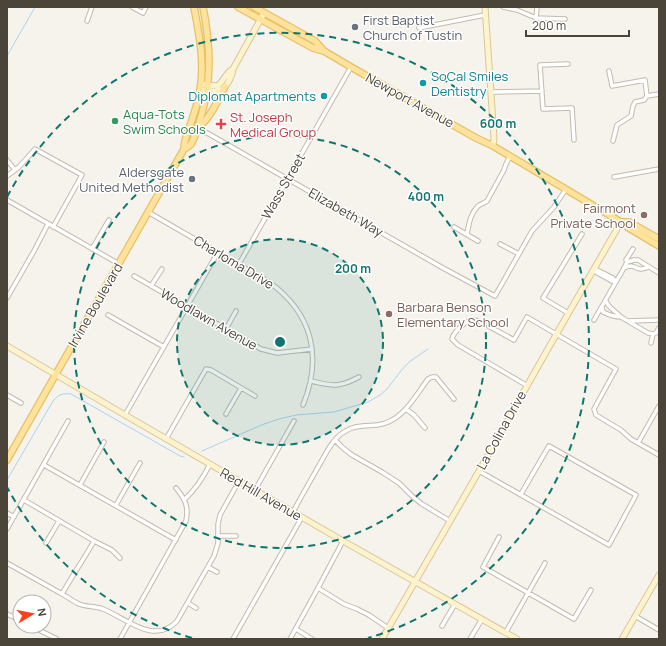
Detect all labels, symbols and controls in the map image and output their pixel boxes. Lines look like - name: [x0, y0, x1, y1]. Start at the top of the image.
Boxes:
- place label: First Baptist Church of Tustin: [363, 11, 462, 44]
- scale bar: [526, 12, 629, 38]
- text: 200 m: [532, 17, 566, 34]
- marker: First Baptist Church of Tustin: [350, 22, 360, 32]
- place label: SoCal Smiles Dentistry: [431, 67, 509, 100]
- street label: Newport Avenue: [363, 68, 458, 132]
- marker: SoCal Smiles Dentistry: [418, 78, 428, 88]
- place label: Diplomat Apartments: [189, 87, 316, 105]
- marker: Diplomat Apartments: [319, 91, 329, 101]
- place label: Aqua-Tots Swim Schools: [123, 105, 206, 138]
- place label: St. Joseph Medical Group: [230, 108, 316, 141]
- text: 600 m: [480, 115, 516, 132]
- marker: Aqua-Tots Swim Schools: [110, 116, 120, 126]
- marker: St. Joseph Medical Group: [215, 118, 227, 130]
- street label: Wass Street: [257, 150, 309, 222]
- place label: Aldersgate United Methodist: [79, 163, 184, 196]
- marker: Aldersgate United Methodist: [187, 174, 197, 184]
- street label: Elizabeth Way: [305, 183, 387, 241]
- text: 400 m: [408, 188, 444, 205]
- place label: Fairmont Private School: [550, 199, 636, 232]
- marker: Fairmont Private School: [639, 210, 649, 220]
- street label: Charloma Drive: [190, 231, 278, 293]
- street label: Irvine Boulevard: [64, 259, 126, 351]
- text: 200 m: [335, 260, 371, 277]
- street label: Woodlawn Avenue: [157, 284, 261, 354]
- place label: Barbara Benson Elementary School: [397, 298, 509, 331]
- marker: Barbara Benson Elementary School: [384, 309, 394, 319]
- centre of rings: [273, 335, 287, 349]
- street label: La Colina Drive: [472, 387, 530, 473]
- street label: Red Hill Avenue: [217, 463, 305, 525]
- north arrow: [12, 594, 52, 634]
- text: N: [34, 607, 50, 617]

